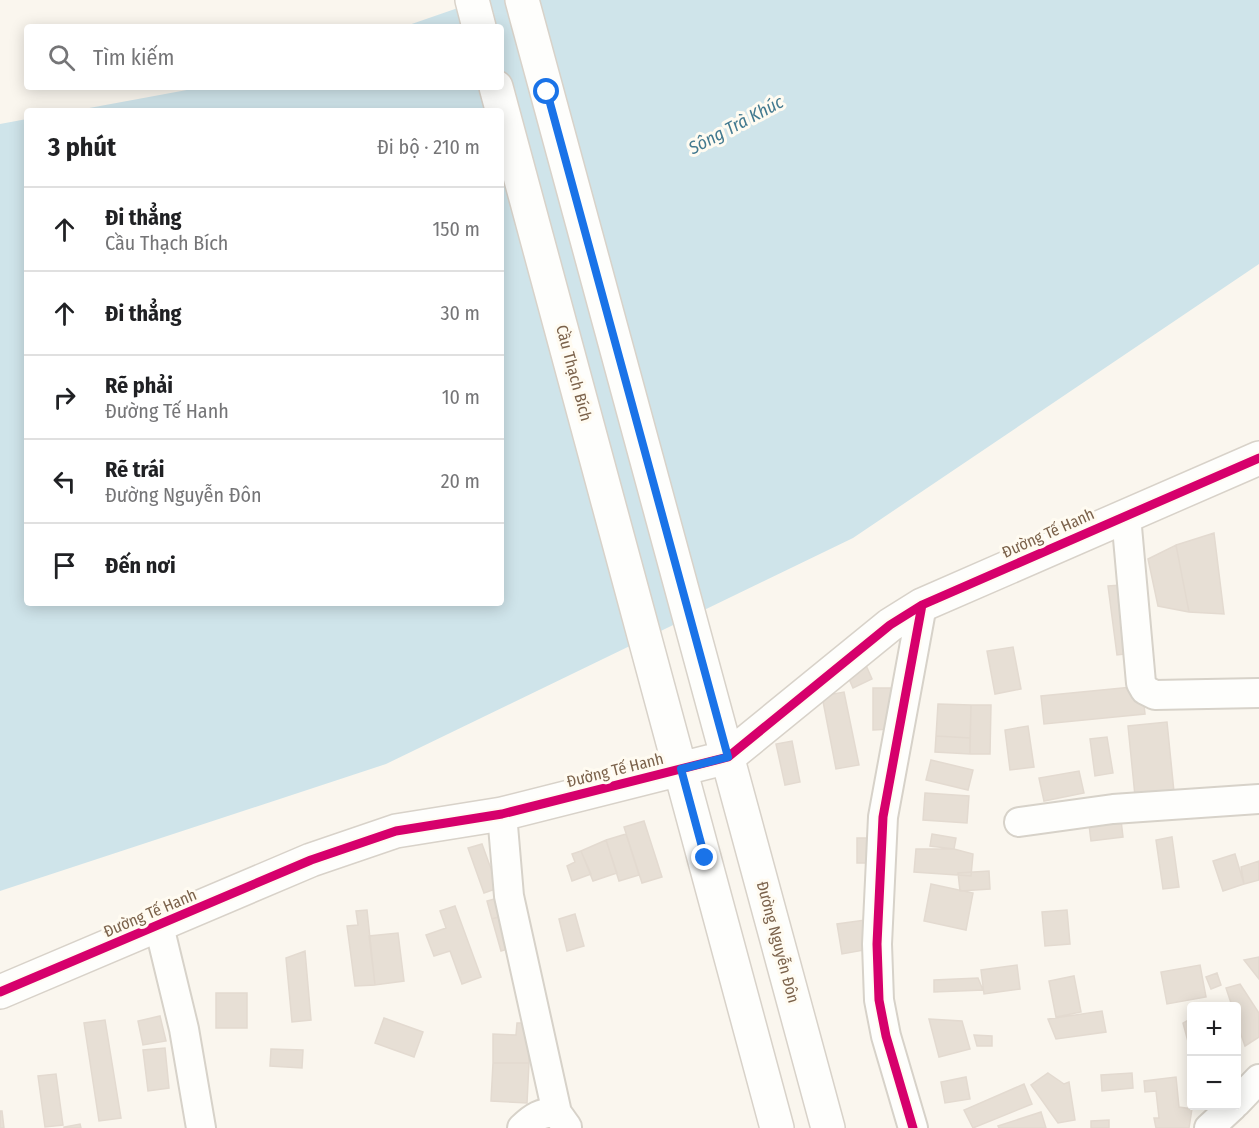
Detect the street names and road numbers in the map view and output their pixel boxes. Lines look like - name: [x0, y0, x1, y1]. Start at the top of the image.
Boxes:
- street label: Cầu Thạch Bích: [552, 323, 597, 423]
- street label: Đường Tế Hanh: [999, 503, 1097, 562]
- street label: Đường Tế Hanh: [564, 748, 665, 791]
- street label: Đường Nguyễn Đôn: [753, 879, 803, 1005]
- street label: Đường Tế Hanh: [100, 884, 199, 941]

